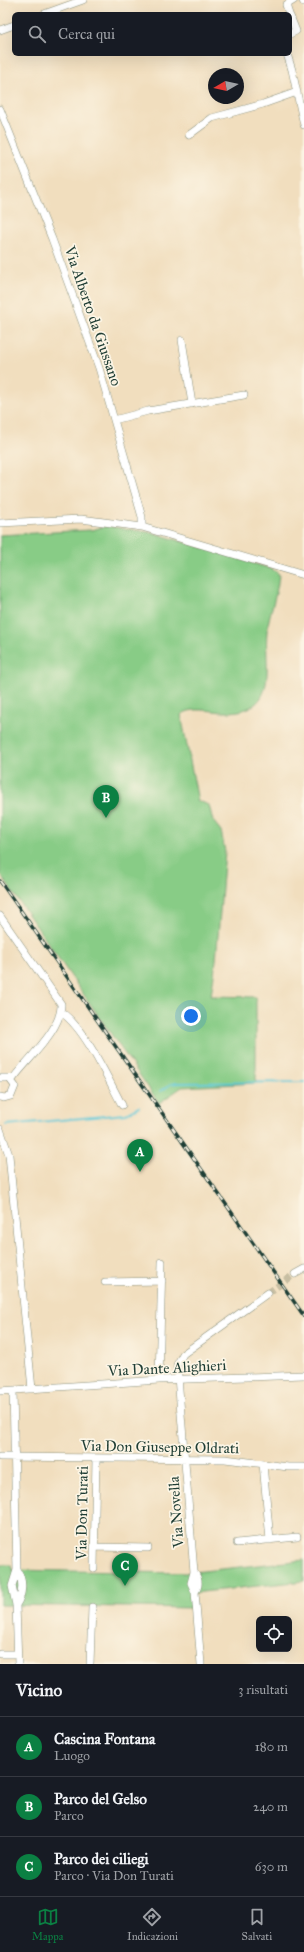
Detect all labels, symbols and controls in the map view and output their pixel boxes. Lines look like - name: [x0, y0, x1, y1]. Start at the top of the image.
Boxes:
- search box: [12, 12, 292, 56]
- icon: search: [26, 23, 48, 45]
- text: Cerca qui: [58, 25, 115, 43]
- north arrow: [208, 68, 244, 104]
- street label: Via Alberto da Giussano: [60, 243, 126, 389]
- pin: B: [93, 785, 119, 818]
- your location: [181, 1006, 201, 1026]
- pin: A: [127, 1139, 153, 1172]
- street label: Via Dante Alighieri: [106, 1356, 227, 1380]
- street label: Via Don Giuseppe Oldrati: [80, 1437, 239, 1457]
- street label: Via Don Turati: [72, 1466, 92, 1561]
- street label: Via Novella: [164, 1475, 188, 1549]
- pin: C: [112, 1553, 138, 1586]
- map controls: [256, 1616, 292, 1652]
- button: locate: [256, 1616, 292, 1652]
- text: Vicino: [16, 1680, 62, 1701]
- text: 3 risultati: [238, 1682, 288, 1698]
- text: Cascina Fontana: [54, 1730, 155, 1748]
- text: A: [25, 1739, 33, 1755]
- text: 180 m: [255, 1739, 288, 1755]
- text: Luogo: [54, 1748, 90, 1764]
- text: Parco del Gelso: [54, 1790, 147, 1808]
- text: B: [25, 1799, 33, 1815]
- text: 240 m: [253, 1799, 288, 1815]
- text: Parco: [54, 1808, 84, 1824]
- text: Parco dei ciliegi: [54, 1850, 149, 1868]
- text: C: [25, 1859, 33, 1875]
- text: 630 m: [255, 1859, 288, 1875]
- text: Parco · Via Don Turati: [54, 1868, 174, 1884]
- tab: Mappa: [32, 1906, 63, 1943]
- tab: Indicazioni: [127, 1906, 178, 1943]
- tab: Salvati: [242, 1906, 272, 1943]

